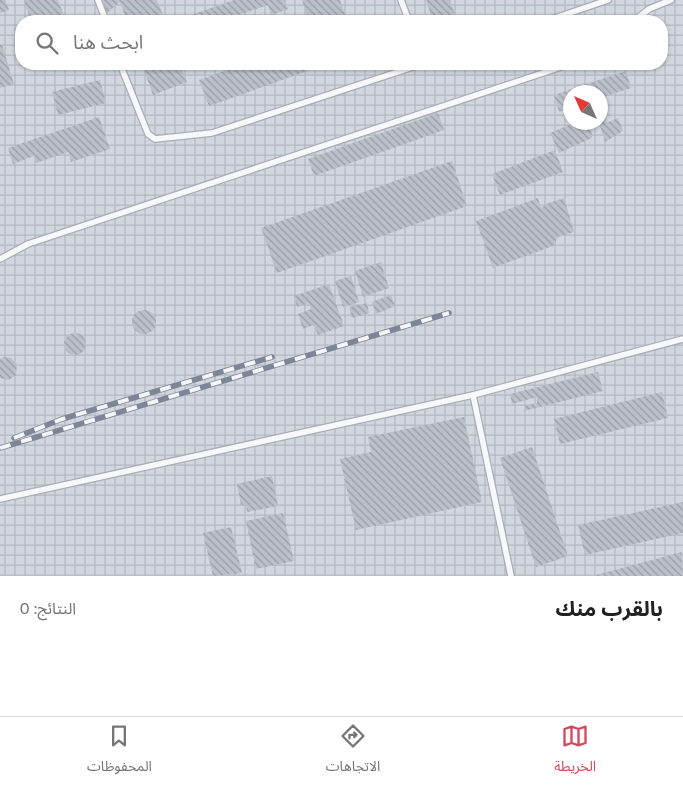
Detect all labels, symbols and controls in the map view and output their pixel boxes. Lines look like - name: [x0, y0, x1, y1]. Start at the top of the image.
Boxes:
- search box: [15, 15, 668, 70]
- icon: search: [33, 29, 61, 57]
- text: ابحث هنا: [73, 30, 143, 53]
- north arrow: [563, 85, 608, 130]
- text: بالقرب منك: [556, 595, 663, 620]
- text: النتائج: 0: [20, 598, 76, 617]
- tab: المحفوظات: [87, 722, 152, 781]
- tab: الاتجاهات: [326, 722, 380, 781]
- tab: الخريطة: [554, 722, 596, 781]

